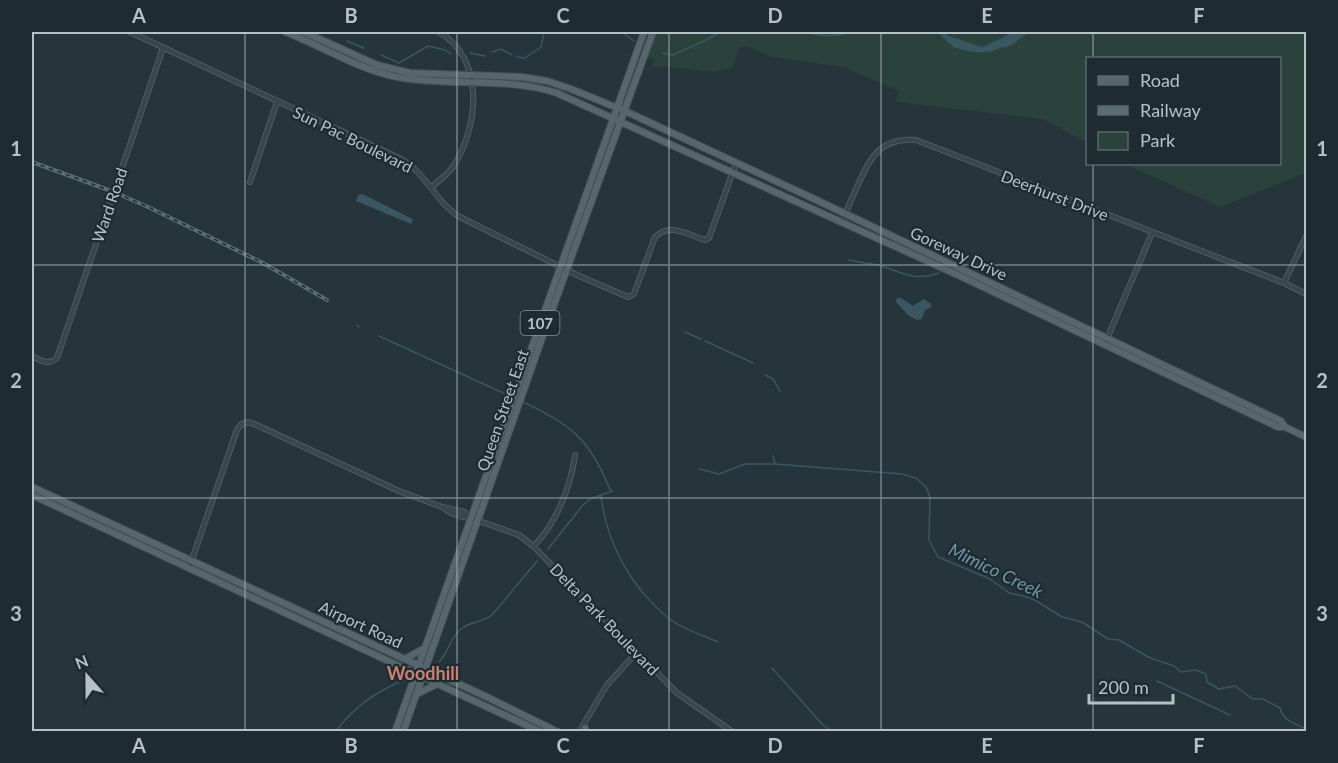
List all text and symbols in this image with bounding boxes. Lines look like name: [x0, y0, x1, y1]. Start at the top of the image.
text: A: [131, 3, 146, 27]
text: B: [344, 3, 358, 27]
text: C: [556, 3, 570, 27]
text: D: [767, 3, 783, 27]
text: E: [981, 3, 993, 27]
text: F: [1193, 3, 1205, 27]
legend: [1086, 57, 1281, 165]
text: Road: [1140, 69, 1180, 91]
text: Railway: [1140, 99, 1201, 121]
street label: Sun Pac Boulevard: [290, 102, 416, 176]
text: Park: [1140, 129, 1176, 151]
text: 1: [10, 136, 22, 160]
text: 1: [1316, 136, 1328, 160]
street label: Ward Road: [87, 165, 131, 245]
street label: Deerhurst Drive: [999, 166, 1111, 224]
street label: Goreway Drive: [907, 222, 1011, 284]
road number: 107: [520, 311, 560, 335]
street label: Queen Street East: [472, 346, 532, 473]
text: 2: [10, 368, 22, 392]
text: 2: [1316, 368, 1328, 392]
water label: Mimico Creek: [945, 538, 1047, 602]
street label: Delta Park Boulevard: [547, 559, 663, 679]
street label: Airport Road: [316, 596, 406, 652]
text: 3: [10, 601, 22, 625]
text: 3: [1316, 601, 1328, 625]
north arrow: [57, 646, 117, 706]
text: N: [72, 650, 91, 673]
district label: Woodhill: [387, 662, 459, 684]
scale bar: [1089, 667, 1173, 705]
text: 200 m: [1098, 676, 1149, 698]
text: A: [131, 733, 146, 757]
text: B: [344, 733, 358, 757]
text: C: [556, 733, 570, 757]
text: D: [767, 733, 783, 757]
text: E: [981, 733, 993, 757]
text: F: [1193, 733, 1205, 757]

